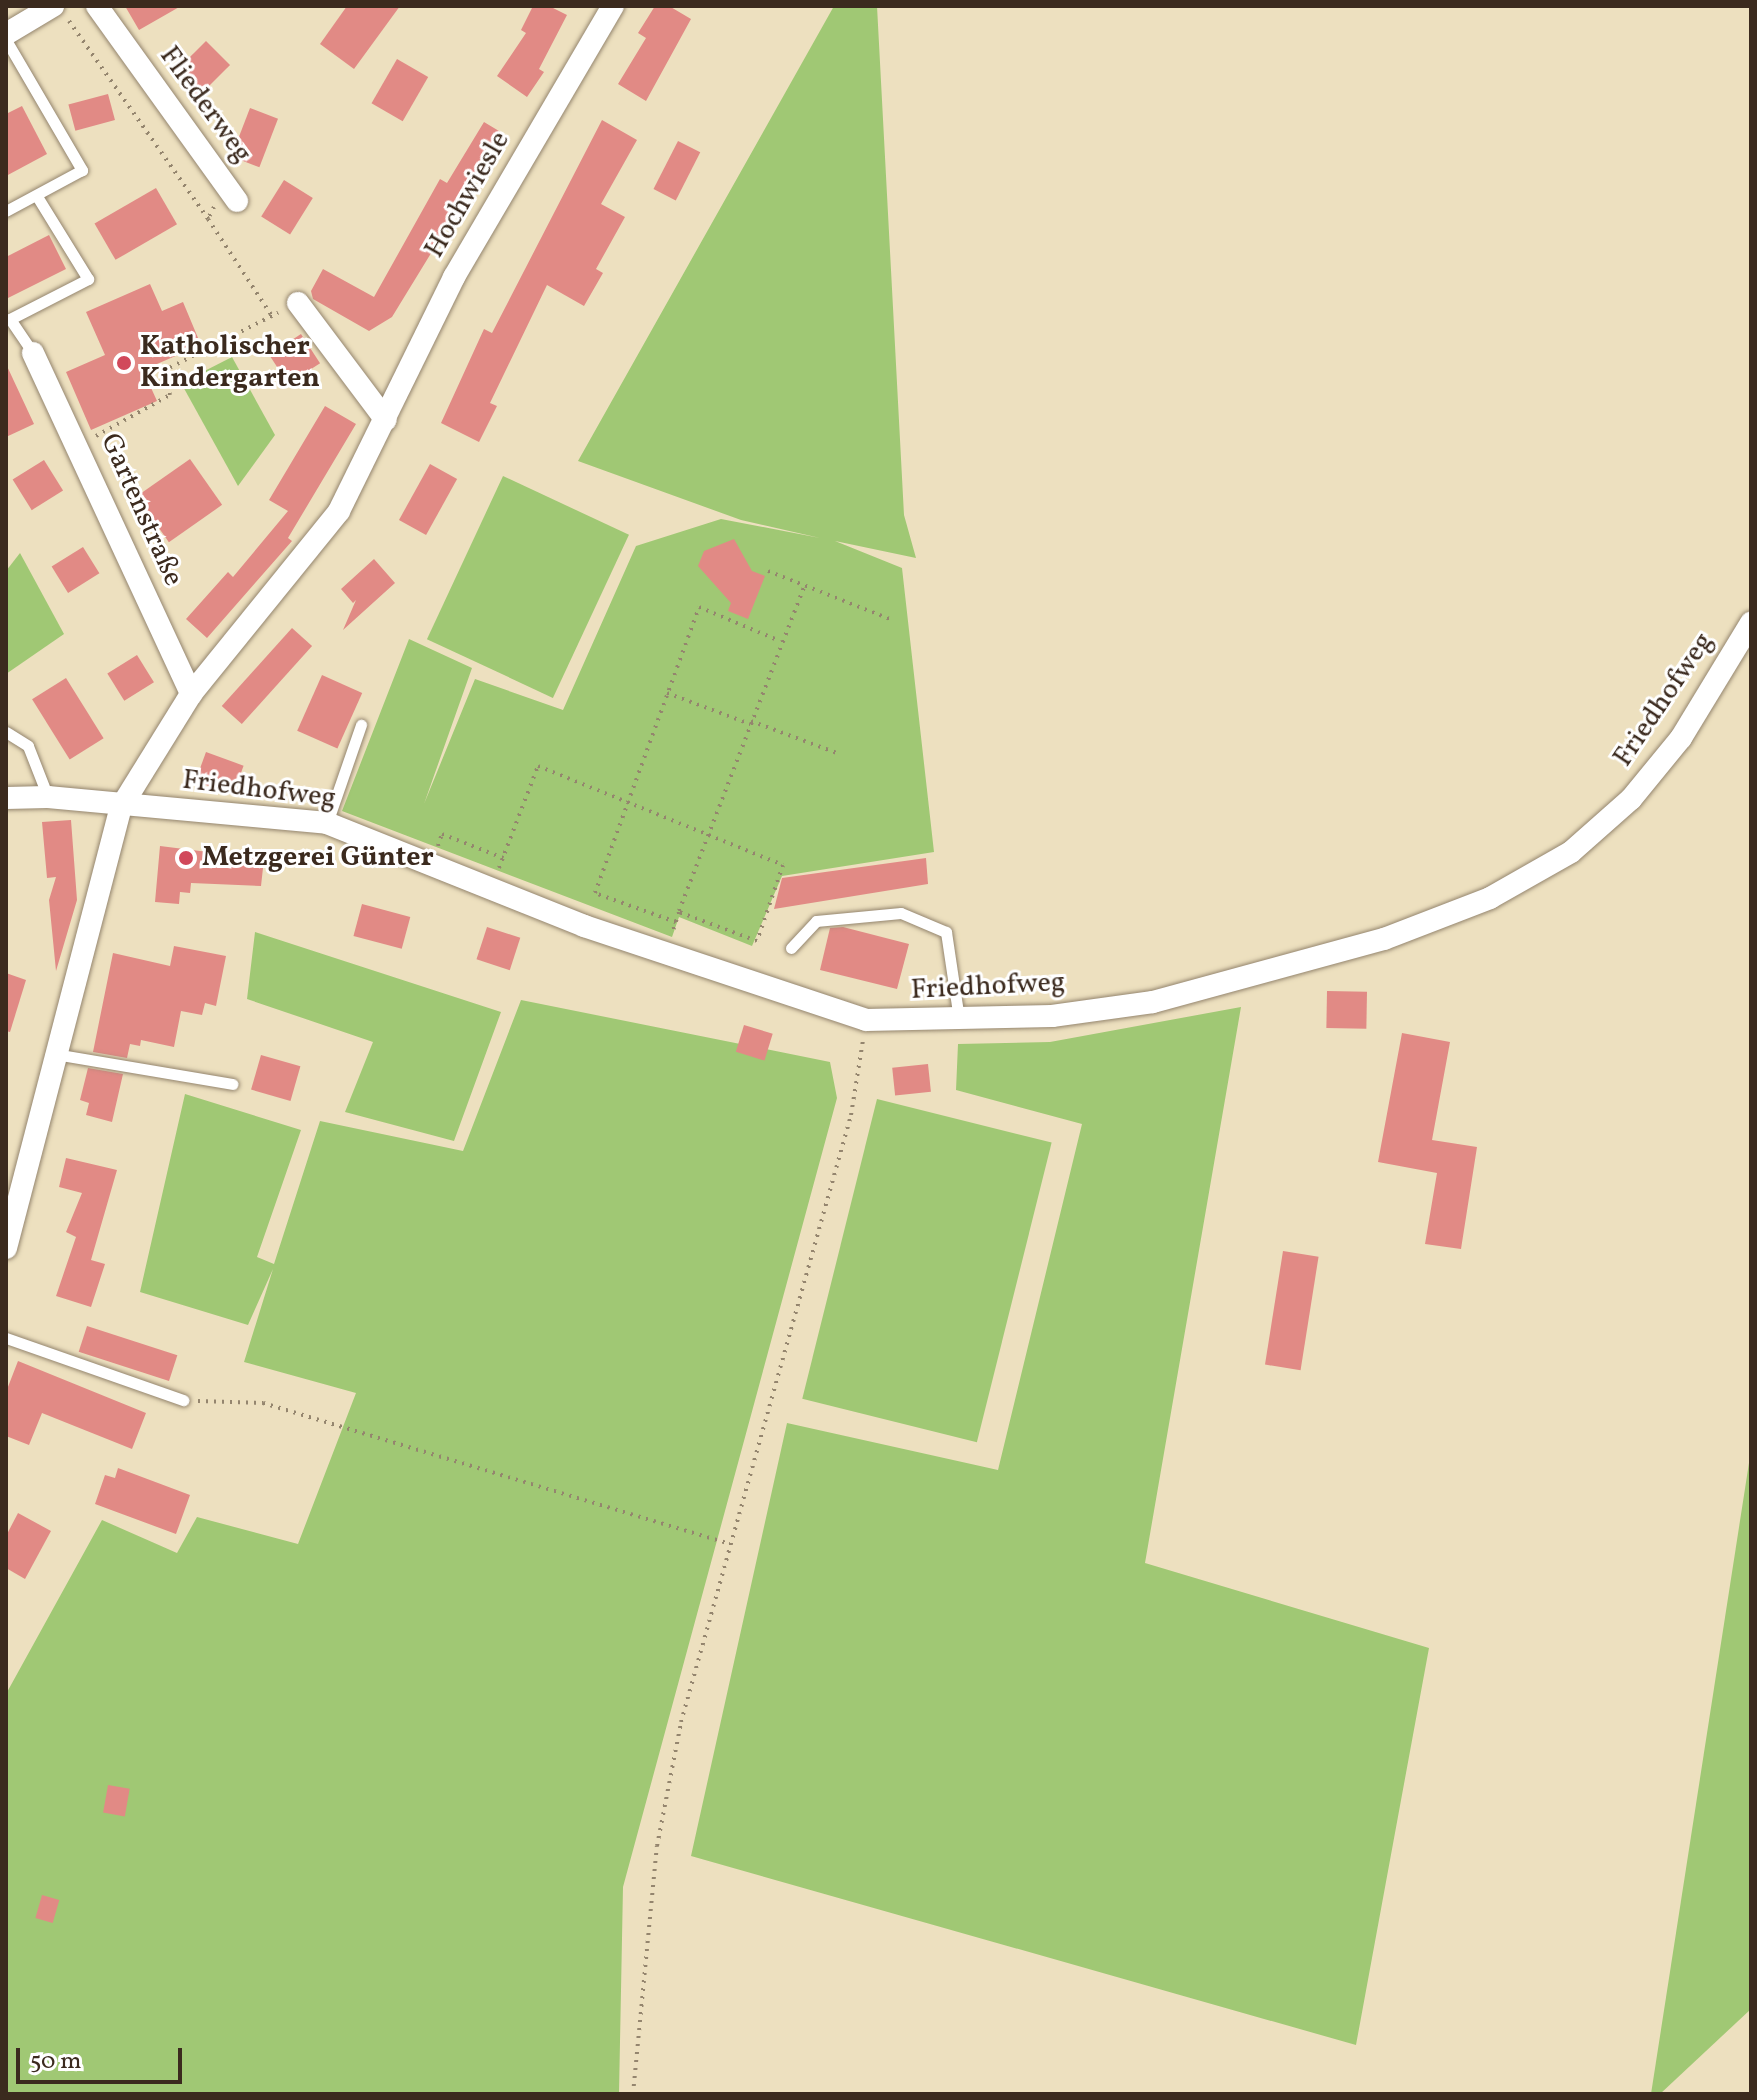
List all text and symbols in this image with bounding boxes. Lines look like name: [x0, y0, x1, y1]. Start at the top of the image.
street label: Fliederweg: [152, 40, 258, 170]
street label: Hochwiesle: [418, 126, 518, 264]
place label: Katholischer Kindergarten: [140, 330, 320, 396]
marker: Katholischer Kindergarten: [115, 354, 133, 372]
street label: Gartenstraße: [92, 429, 190, 591]
street label: Friedhofweg: [1607, 627, 1721, 773]
street label: Friedhofweg: [180, 764, 338, 816]
place label: Metzgerei Günter: [202, 841, 434, 875]
marker: Metzgerei Günter: [177, 849, 195, 867]
street label: Friedhofweg: [910, 966, 1066, 1008]
scale bar: [20, 2032, 186, 2082]
text: 50 m: [30, 2045, 82, 2079]

